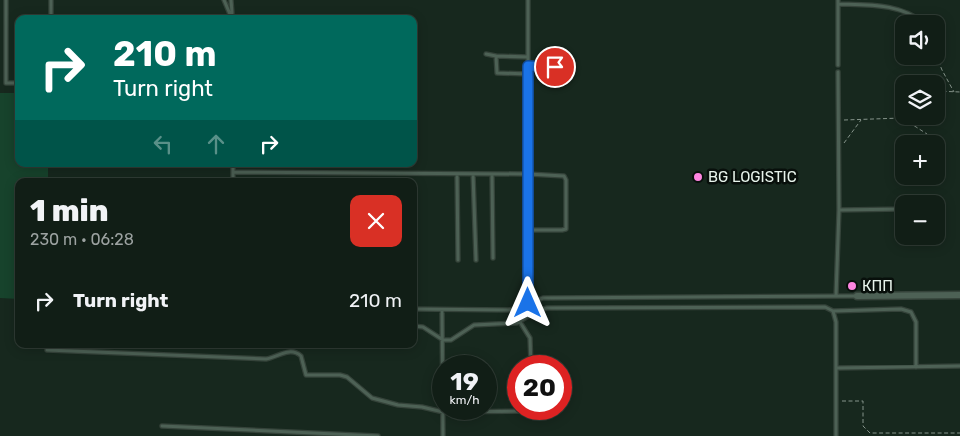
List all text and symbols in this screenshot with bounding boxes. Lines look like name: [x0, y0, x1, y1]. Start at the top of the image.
map controls: [895, 15, 945, 245]
button: sound: [895, 15, 945, 65]
text: 210 m: [113, 33, 216, 75]
icon: right: [30, 35, 95, 100]
pin: [534, 46, 576, 88]
icon: arrive: [541, 53, 569, 81]
text: Turn right: [113, 75, 213, 102]
button: layers: [895, 75, 945, 125]
icon: left: [149, 130, 177, 158]
icon: ahead: [202, 130, 230, 158]
icon: right: [255, 130, 283, 158]
button: +: [895, 135, 945, 185]
place label: BG LOGISTIC: [708, 168, 797, 186]
marker: BG LOGISTIC: [692, 171, 704, 183]
text: 1 min: [30, 193, 108, 229]
button: close: [350, 195, 402, 247]
button: −: [895, 195, 945, 245]
text: 230 m · 06:28: [30, 230, 134, 249]
position arrow: [501, 276, 553, 328]
place label: КПП: [862, 277, 893, 295]
marker: КПП: [846, 280, 858, 292]
icon: right: [30, 287, 58, 315]
text: Turn right: [73, 289, 168, 312]
text: 210 m: [349, 289, 402, 312]
speed limit sign: 20: [507, 355, 572, 420]
text: 19: [450, 367, 479, 396]
text: km/h: [450, 393, 479, 407]

